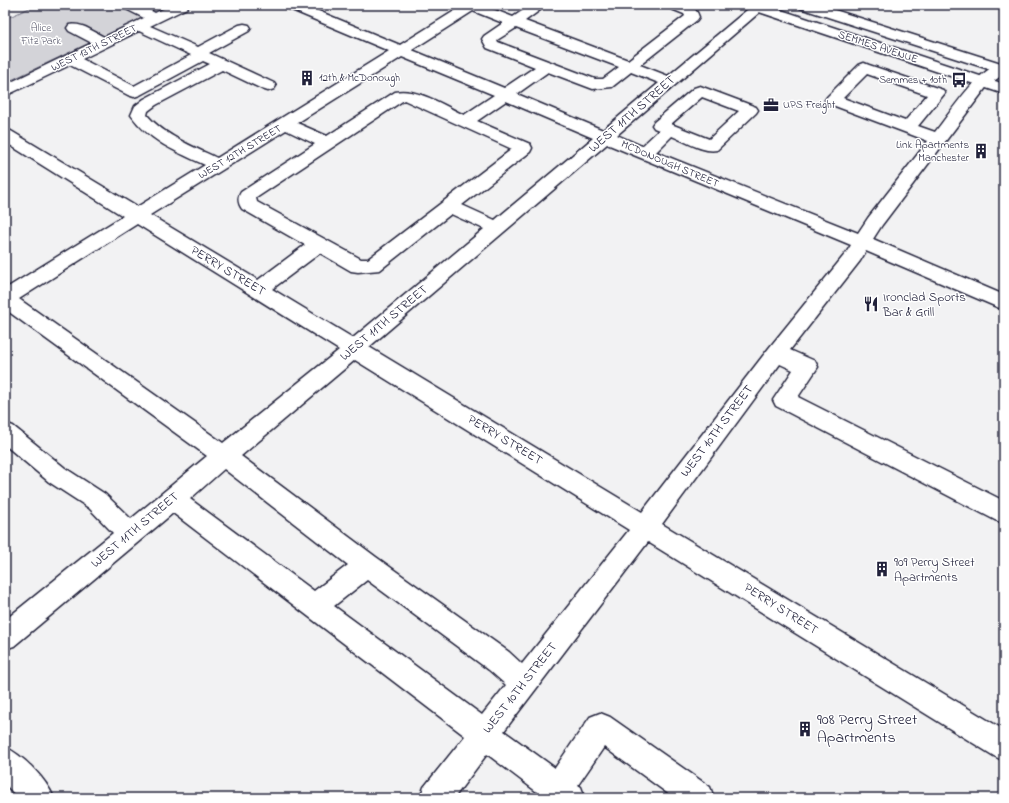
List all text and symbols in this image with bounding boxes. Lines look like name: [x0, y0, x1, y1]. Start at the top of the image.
park label: Alice Fitz Park: [20, 20, 61, 49]
street label: WEST 13TH STREET: [48, 20, 140, 76]
street label: SEMMES AVENUE: [836, 27, 920, 68]
building icon: 12th & McDonough: [298, 69, 316, 87]
place label: 12th & McDonough: [319, 70, 400, 87]
street label: WEST 11TH STREET: [584, 70, 680, 157]
bus stop icon: Semmes + 10th: [950, 71, 968, 89]
place label: Semmes + 10th: [879, 72, 947, 88]
office icon: UPS Freight: [762, 96, 780, 114]
place label: UPS Freight: [783, 97, 836, 114]
street label: WEST 12TH STREET: [195, 120, 285, 183]
street label: MCDONOUGH STREET: [619, 136, 722, 192]
place label: Link Apartments Manchester: [896, 137, 970, 166]
building icon: Link Apartments Manchester: [972, 142, 990, 160]
street label: PERRY STREET: [187, 241, 270, 301]
street label: WEST 11TH STREET: [336, 280, 433, 366]
place label: Ironclad Sports Bar & Grill: [882, 288, 966, 322]
restaurant icon: Ironclad Sports Bar & Grill: [862, 295, 880, 313]
street label: WEST 10TH STREET: [676, 380, 758, 481]
street label: PERRY STREET: [464, 410, 547, 470]
street label: WEST 11TH STREET: [87, 487, 184, 573]
place label: 909 Perry Street Apartments: [894, 553, 975, 587]
building icon: 909 Perry Street Apartments: [873, 560, 891, 578]
street label: PERRY STREET: [740, 579, 822, 640]
street label: WEST 10TH STREET: [478, 638, 562, 738]
place label: 908 Perry Street Apartments: [817, 708, 918, 750]
building icon: 908 Perry Street Apartments: [796, 720, 814, 738]

